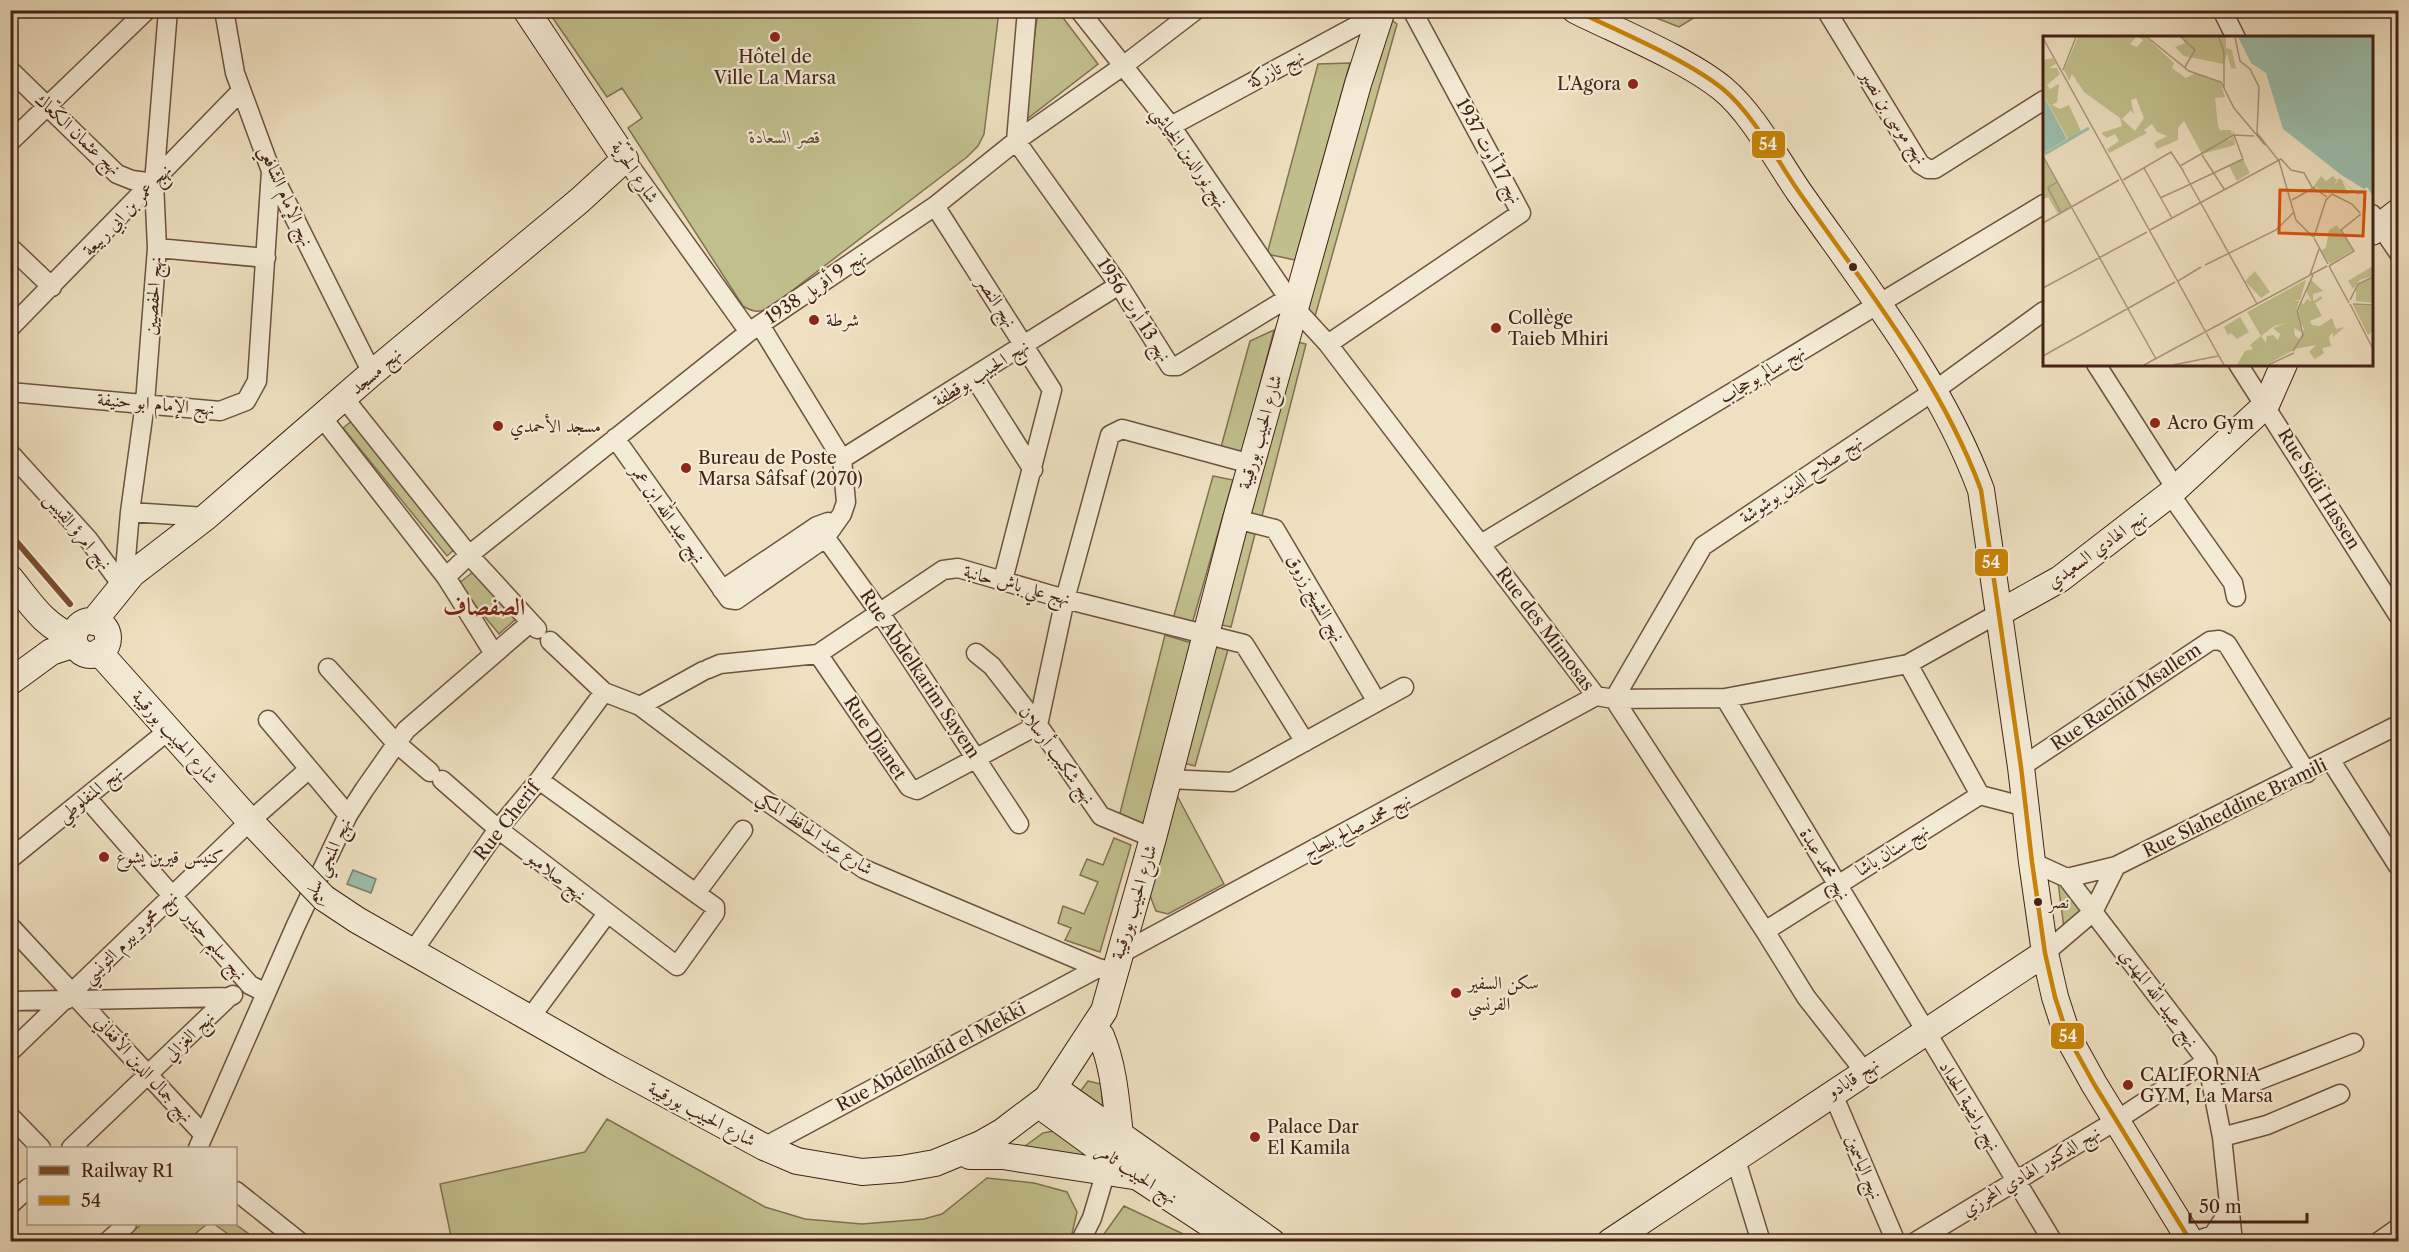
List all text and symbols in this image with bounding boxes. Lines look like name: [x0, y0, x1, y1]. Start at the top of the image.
marker: Hôtel de Ville La Marsa: [768, 30, 782, 44]
inset map: [2043, 36, 2373, 366]
street label: نهج تازركة: [1243, 45, 1310, 98]
place label: Hôtel de Ville La Marsa: [713, 46, 837, 89]
street label: نهج موسى بن نصير: [1850, 64, 1933, 171]
place label: L'Agora: [1557, 73, 1621, 95]
marker: L'Agora: [1626, 77, 1640, 91]
street label: نهج عثمان الكعّاك: [27, 88, 126, 183]
street label: نهج 17 أوت 1937: [1447, 94, 1529, 210]
street label: نهج نورالدين الخياشي: [1142, 102, 1233, 215]
park label: قصر السعادة: [748, 126, 821, 149]
line badge: 54: [1751, 130, 1786, 159]
text: 54: [1759, 134, 1777, 154]
street label: شارع الحرّيّة: [603, 136, 664, 209]
street label: نهج الإمام الشافعي: [249, 142, 318, 252]
street label: نهج عمر بن ابي ربيعة: [78, 159, 180, 264]
street label: نهج 9 أفريل 1938: [760, 243, 874, 333]
street label: نهج 13 أوت 1956: [1088, 253, 1177, 369]
street label: نهج الحفصيين: [139, 256, 172, 337]
unlabelled marker: [1847, 261, 1859, 273]
street label: نهج النصر: [967, 271, 1022, 334]
place label: Collège Taieb Mhiri: [1508, 307, 1609, 350]
place label: شرطة: [826, 309, 859, 332]
marker: شرطة: [807, 313, 821, 327]
marker: Collège Taieb Mhiri: [1489, 321, 1503, 335]
street label: نهج الحبيب بوقطفة: [929, 335, 1036, 415]
street label: نهج سالم بوحجاب: [1715, 340, 1811, 412]
street label: نهج مسجد: [346, 343, 410, 403]
street label: شارع الحبيب بورقيبة: [1233, 372, 1291, 493]
street label: نهج الإمام ابو حنيفة: [96, 388, 216, 425]
place label: Acro Gym: [2166, 412, 2254, 434]
place label: مسجد الأحمدي: [510, 413, 601, 441]
marker: Acro Gym: [2148, 416, 2162, 430]
marker: مسجد الأحمدي: [491, 419, 505, 433]
street label: Rue Sidi Hassen: [2273, 424, 2365, 554]
street label: نهج صلاح الدين بوشوشة: [1735, 430, 1869, 532]
place label: Bureau de Poste Marsa Sâfsaf (2070): [698, 447, 863, 490]
street label: نهج عبد الله ابن عمر: [621, 457, 712, 570]
marker: Bureau de Poste Marsa Sâfsaf (2070): [679, 461, 693, 475]
street label: نهج امرؤ القيس: [35, 488, 117, 577]
street label: نهج الهادي السعيدي: [2042, 505, 2155, 597]
line badge: 54: [1974, 548, 2009, 577]
street label: نهج الشيخ زروق: [1278, 550, 1350, 648]
text: 54: [1982, 552, 2000, 572]
street label: نهج علي باش حانبة: [960, 560, 1073, 616]
street label: Rue des Mimosas: [1491, 563, 1599, 695]
street label: Rue Abdelkarim Sayem: [855, 585, 985, 763]
district label: الصفصاف: [443, 592, 525, 621]
street label: Rue Rachid Msallem: [2047, 638, 2206, 756]
street label: شارع الحبيب بورقيبة: [124, 686, 223, 791]
street label: Rue Djanet: [839, 692, 911, 784]
street label: نهج شكيب أرسلان: [1010, 700, 1102, 811]
street label: Rue Slaheddine Bramili: [2139, 754, 2331, 862]
street label: نهج المنفلوطي: [53, 761, 131, 832]
street label: Rue Cherif: [469, 775, 546, 865]
street label: شارع عبد الحافظ المكي: [749, 786, 877, 885]
street label: نهج محمد صالح بلحاج: [1299, 788, 1417, 868]
street label: نهج المنجي سليم: [298, 814, 362, 909]
street label: نهج سنان باشا: [1852, 819, 1935, 885]
street label: نهج محمد عبدة: [1791, 824, 1855, 907]
street label: شارع الحبيب بورقيبة: [1106, 842, 1166, 963]
street label: نهج صلامبو: [519, 845, 591, 910]
place label: كنيس قيرين يشوع: [116, 846, 224, 872]
marker: كنيس قيرين يشوع: [97, 850, 111, 864]
street label: نهج محمود بيرم التونسي: [78, 886, 187, 992]
place label: نصر: [2047, 892, 2069, 913]
marker: نصر: [2032, 896, 2044, 908]
street label: نهج سليم حيدر: [172, 904, 252, 989]
street label: نهج عبيد الله المهدي: [2111, 942, 2206, 1055]
place label: سكن السفير الفرنسي: [1466, 972, 1539, 1021]
marker: سكن السفير الفرنسي: [1449, 986, 1463, 1000]
street label: Rue Abdelhafid el Mekki: [833, 997, 1030, 1116]
street label: نهج الغزالي: [159, 1006, 223, 1069]
street label: نهج جمال الدين الأفغاني: [87, 1010, 199, 1130]
line badge: 54: [2050, 1022, 2085, 1050]
text: 54: [2059, 1026, 2077, 1046]
street label: نهج قابادو: [1821, 1053, 1886, 1108]
street label: نهج راضية الحداد: [1930, 1057, 2006, 1158]
place label: CALIFORNIA GYM, La Marsa: [2140, 1064, 2274, 1107]
street label: شارع الحبيب بورقيبة: [643, 1076, 759, 1155]
marker: CALIFORNIA GYM, La Marsa: [2121, 1078, 2135, 1092]
place label: Palace Dar El Kamila: [1267, 1116, 1359, 1159]
street label: نهج الدكتور الهادي المحرزي: [1958, 1121, 2107, 1225]
marker: Palace Dar El Kamila: [1248, 1130, 1262, 1144]
street label: نهج الياسمين: [1836, 1132, 1887, 1204]
street label: نهج الحبيب ثامر: [1090, 1139, 1182, 1213]
legend: [27, 1147, 237, 1225]
text: Railway R1: [81, 1160, 174, 1182]
scale bar: [2190, 1186, 2307, 1224]
text: 54: [81, 1190, 101, 1212]
text: 50 m: [2199, 1196, 2242, 1218]

